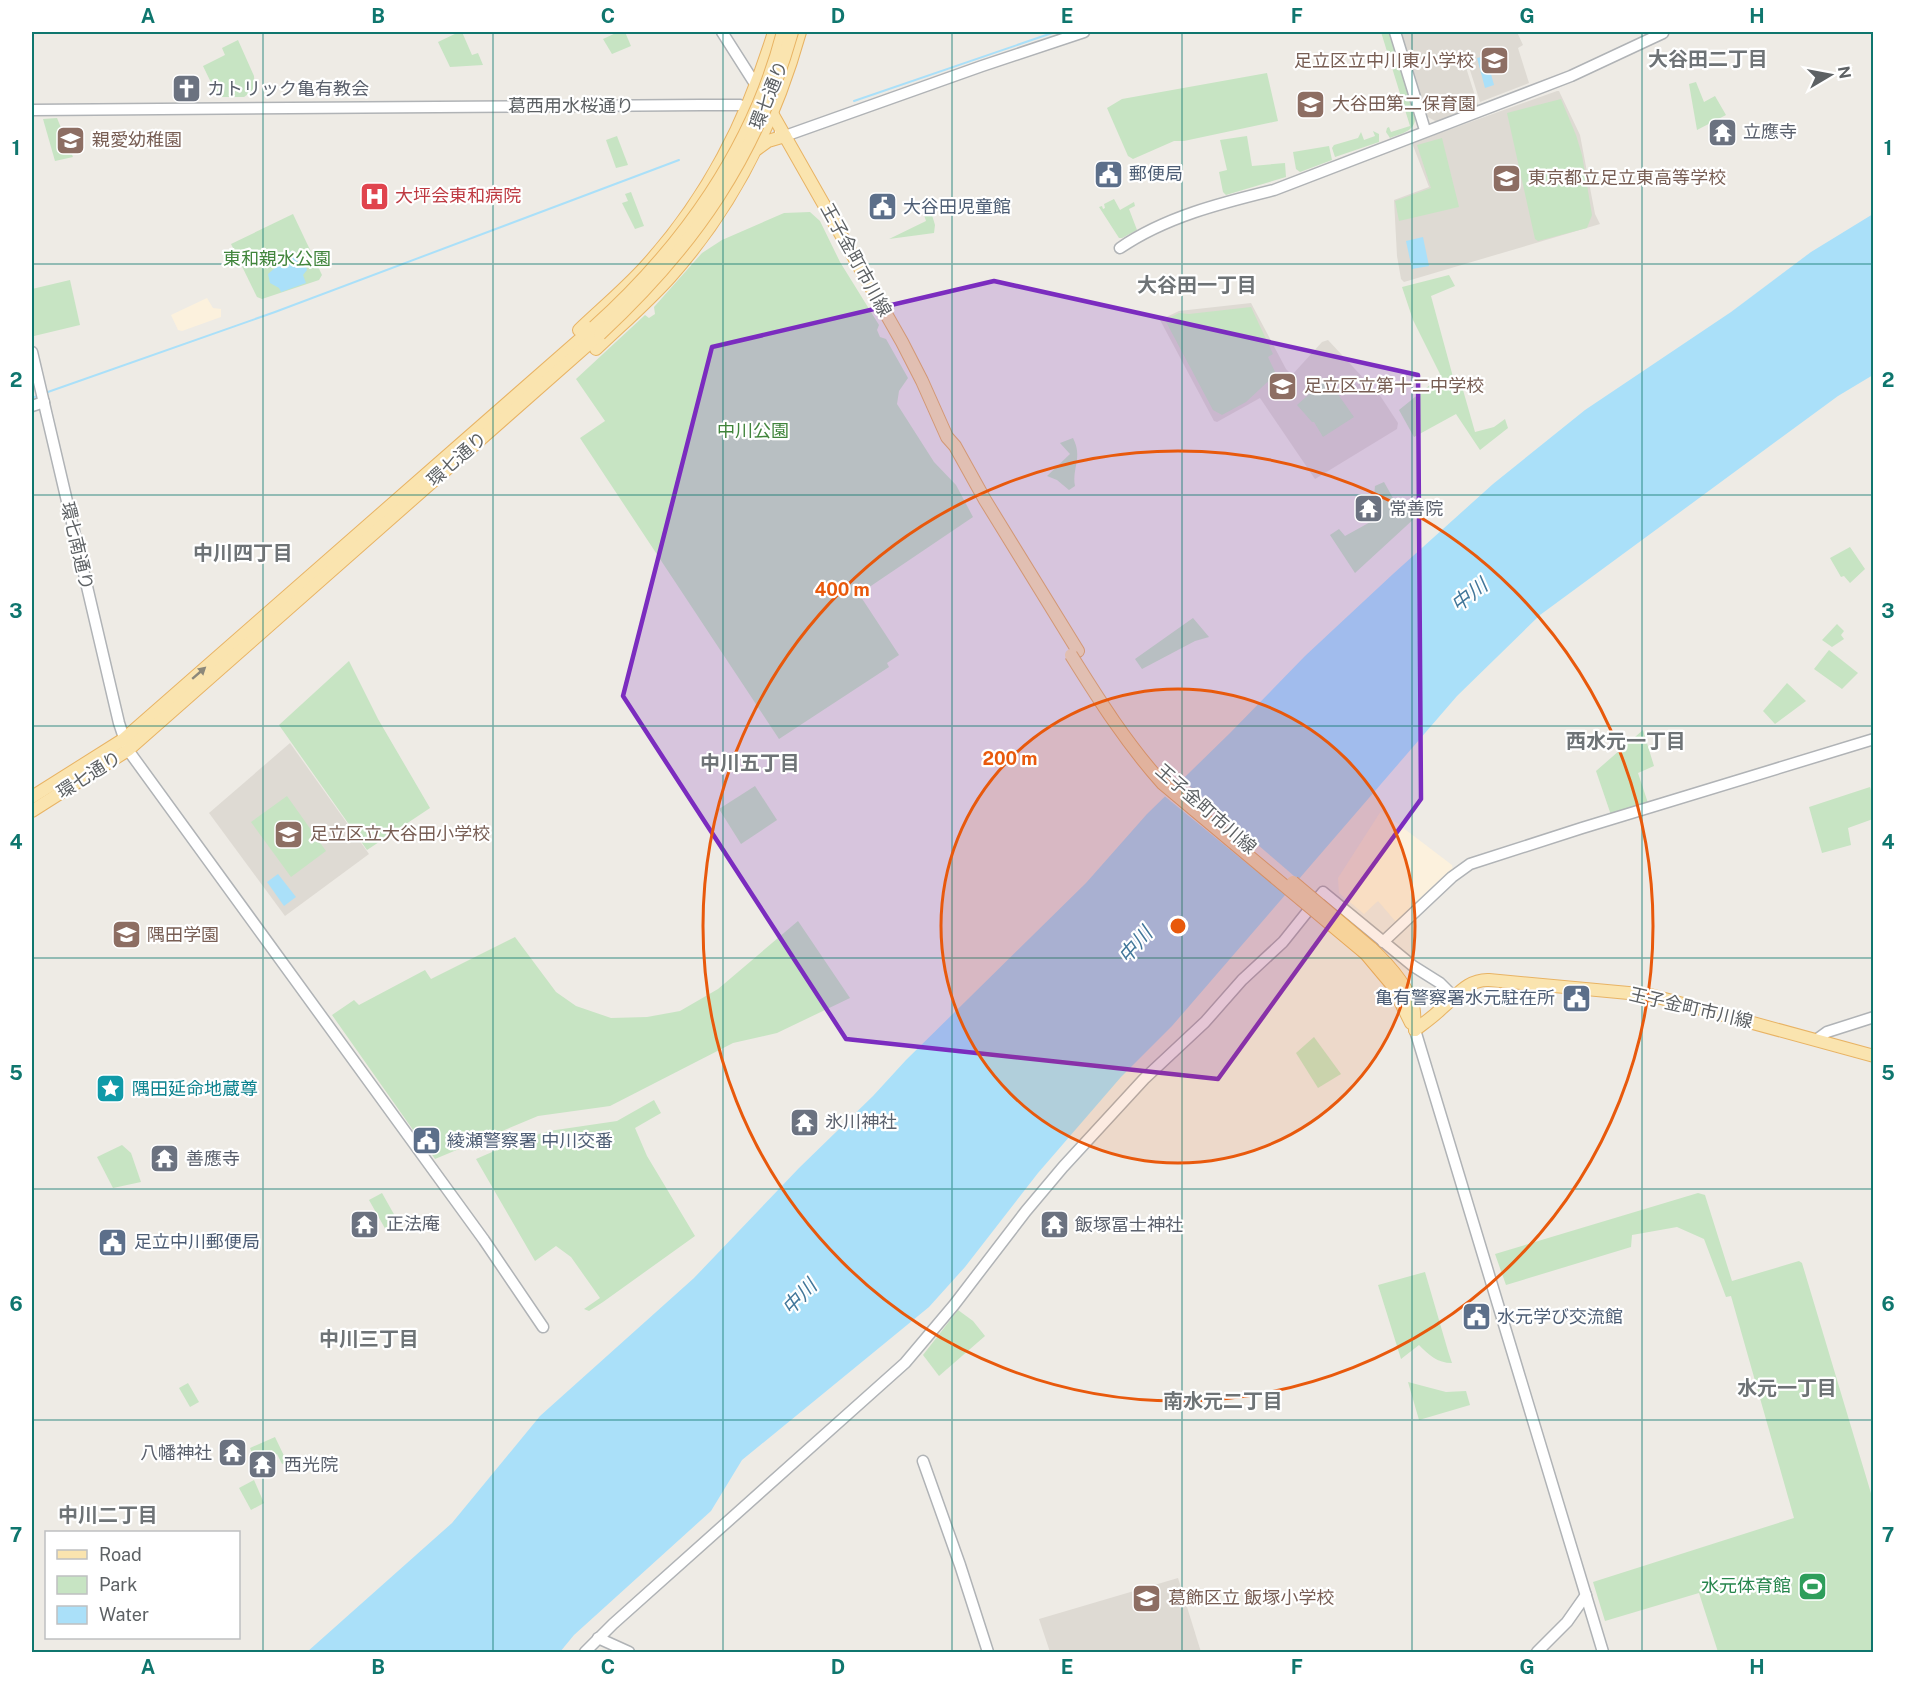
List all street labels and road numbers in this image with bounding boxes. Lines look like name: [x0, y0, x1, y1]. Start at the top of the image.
street label: 環七通り: [745, 58, 792, 132]
street label: 葛西用水桜通り: [508, 95, 634, 116]
street label: 王子金町市川線: [817, 200, 896, 320]
street label: 環七通り: [423, 427, 491, 490]
street label: 環七南通り: [57, 500, 98, 592]
street label: 環七通り: [53, 747, 125, 803]
street label: 王子金町市川線: [1152, 759, 1261, 858]
street label: 王子金町市川線: [1627, 983, 1755, 1032]

